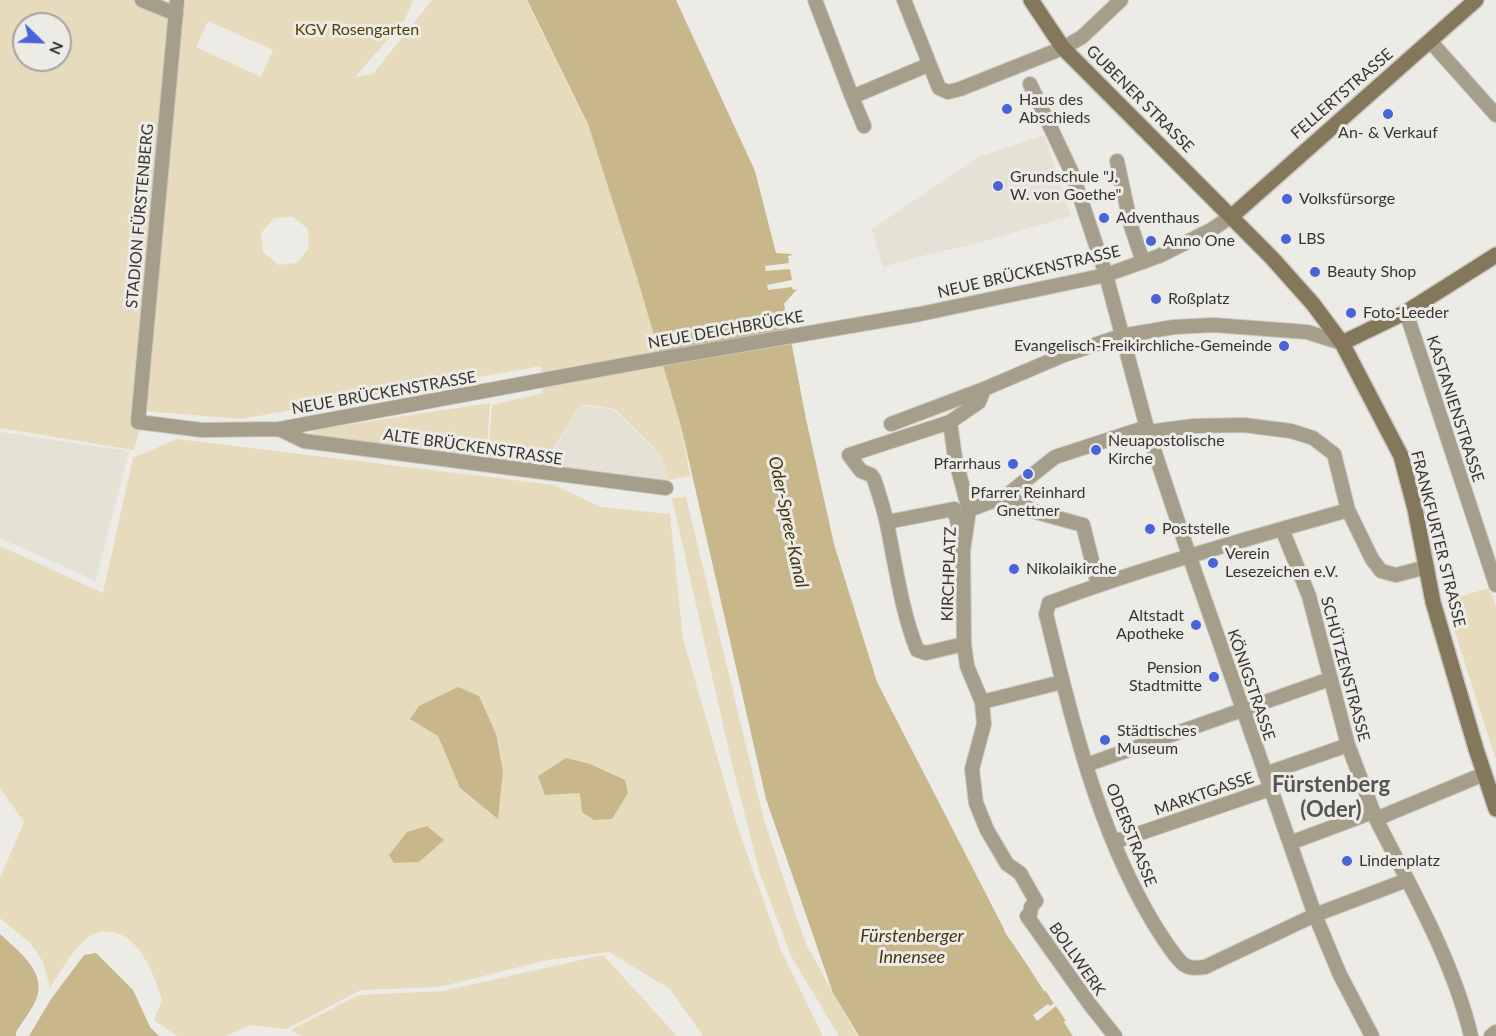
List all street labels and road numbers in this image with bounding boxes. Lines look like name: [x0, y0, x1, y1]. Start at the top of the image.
street label: GUBENER STRASSE: [1082, 41, 1198, 157]
street label: FELLERTSTRASSE: [1287, 45, 1397, 143]
street label: STADION FÜRSTENBERG: [122, 123, 158, 309]
street label: NEUE BRÜCKENSTRASSE: [936, 242, 1122, 302]
street label: NEUE DEICHBRÜCKE: [647, 307, 805, 353]
street label: KASTANIENSTRASSE: [1422, 333, 1488, 485]
street label: NEUE BRÜCKENSTRASSE: [290, 367, 478, 419]
street label: ALTE BRÜCKENSTRASSE: [382, 425, 564, 469]
street label: FRANKFURTER STRASSE: [1407, 449, 1469, 629]
street label: KIRCHPLATZ: [938, 526, 960, 622]
street label: SCHÜTZENSTRASSE: [1316, 594, 1374, 744]
street label: KÖNIGSTRASSE: [1223, 627, 1279, 743]
street label: MARKTGASSE: [1152, 768, 1256, 820]
street label: ODERSTRASSE: [1102, 780, 1160, 890]
street label: BOLLWERK: [1045, 919, 1109, 999]

